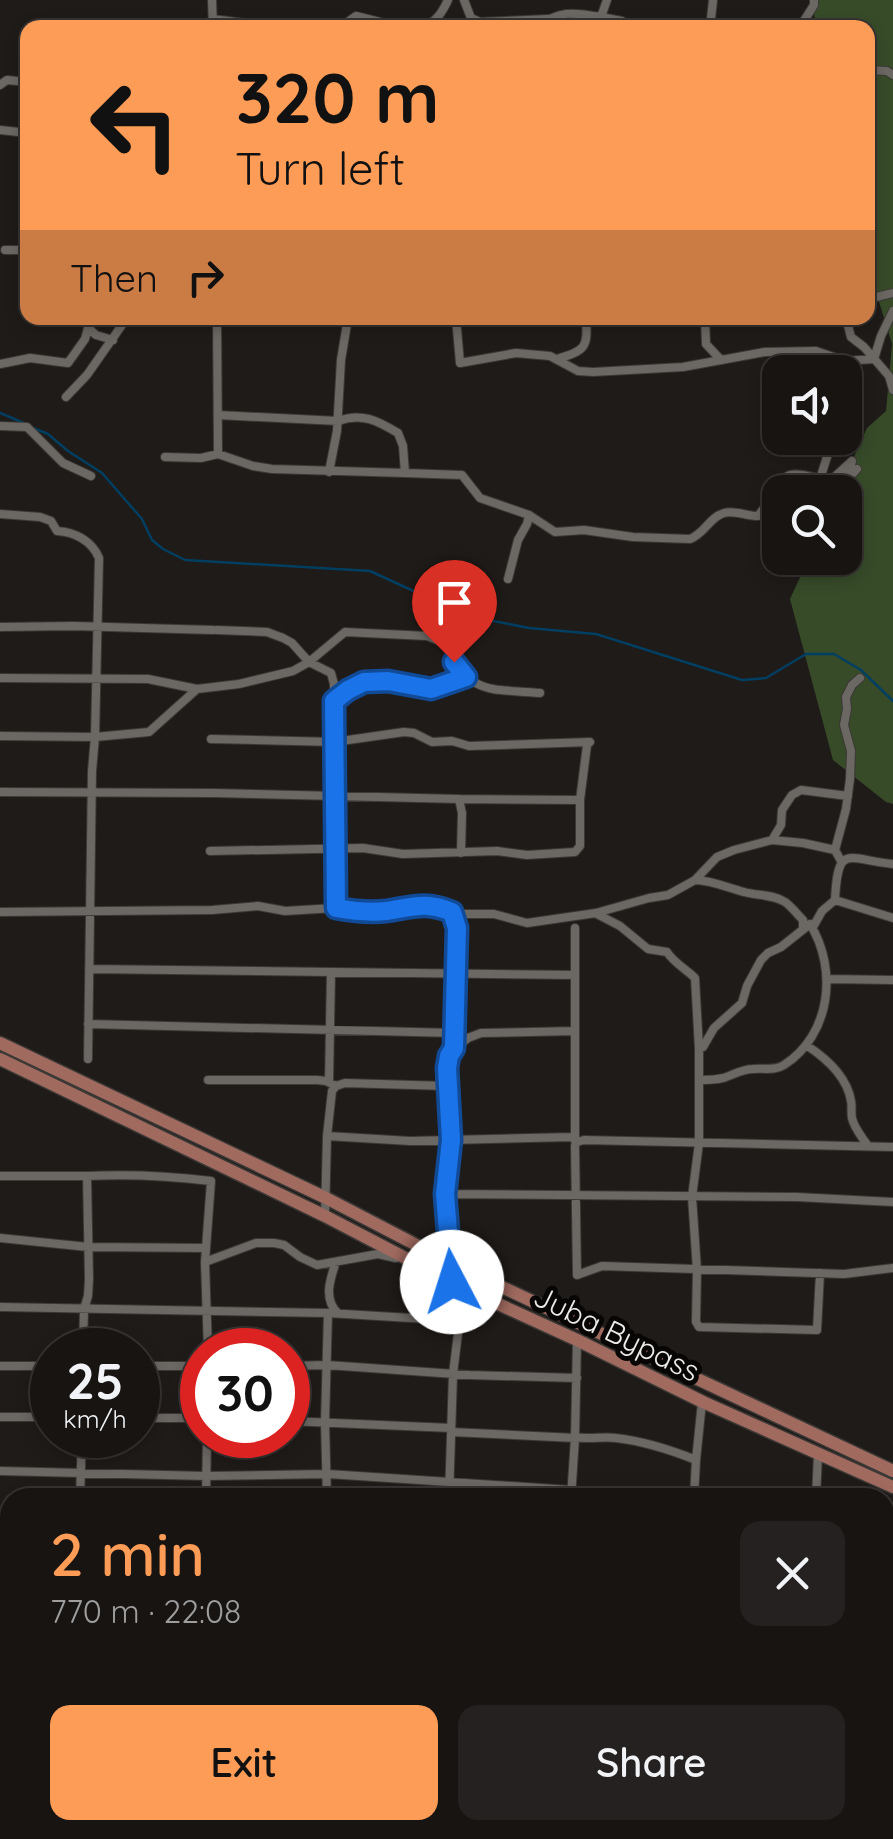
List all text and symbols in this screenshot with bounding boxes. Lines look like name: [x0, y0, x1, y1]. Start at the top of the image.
text: 320 m: [235, 53, 440, 141]
icon: left: [70, 60, 200, 190]
text: Turn left: [235, 140, 405, 196]
icon: right: [178, 250, 233, 305]
text: Then: [70, 254, 158, 302]
map controls: [762, 355, 862, 575]
button: sound: [762, 355, 862, 455]
button: search: [762, 475, 862, 575]
pin: [412, 560, 497, 663]
icon: arrive: [427, 575, 482, 630]
position arrow: [400, 1230, 504, 1334]
street label: Juba Bypass: [528, 1277, 706, 1389]
speed limit sign: 30: [180, 1328, 310, 1458]
text: 25: [66, 1349, 124, 1412]
text: km/h: [63, 1403, 127, 1434]
text: 2 min: [50, 1516, 205, 1591]
button: close: [740, 1521, 845, 1626]
text: 770 m · 22:08: [50, 1591, 241, 1631]
button: Exit: [50, 1705, 438, 1820]
button: Share: [458, 1705, 845, 1820]

